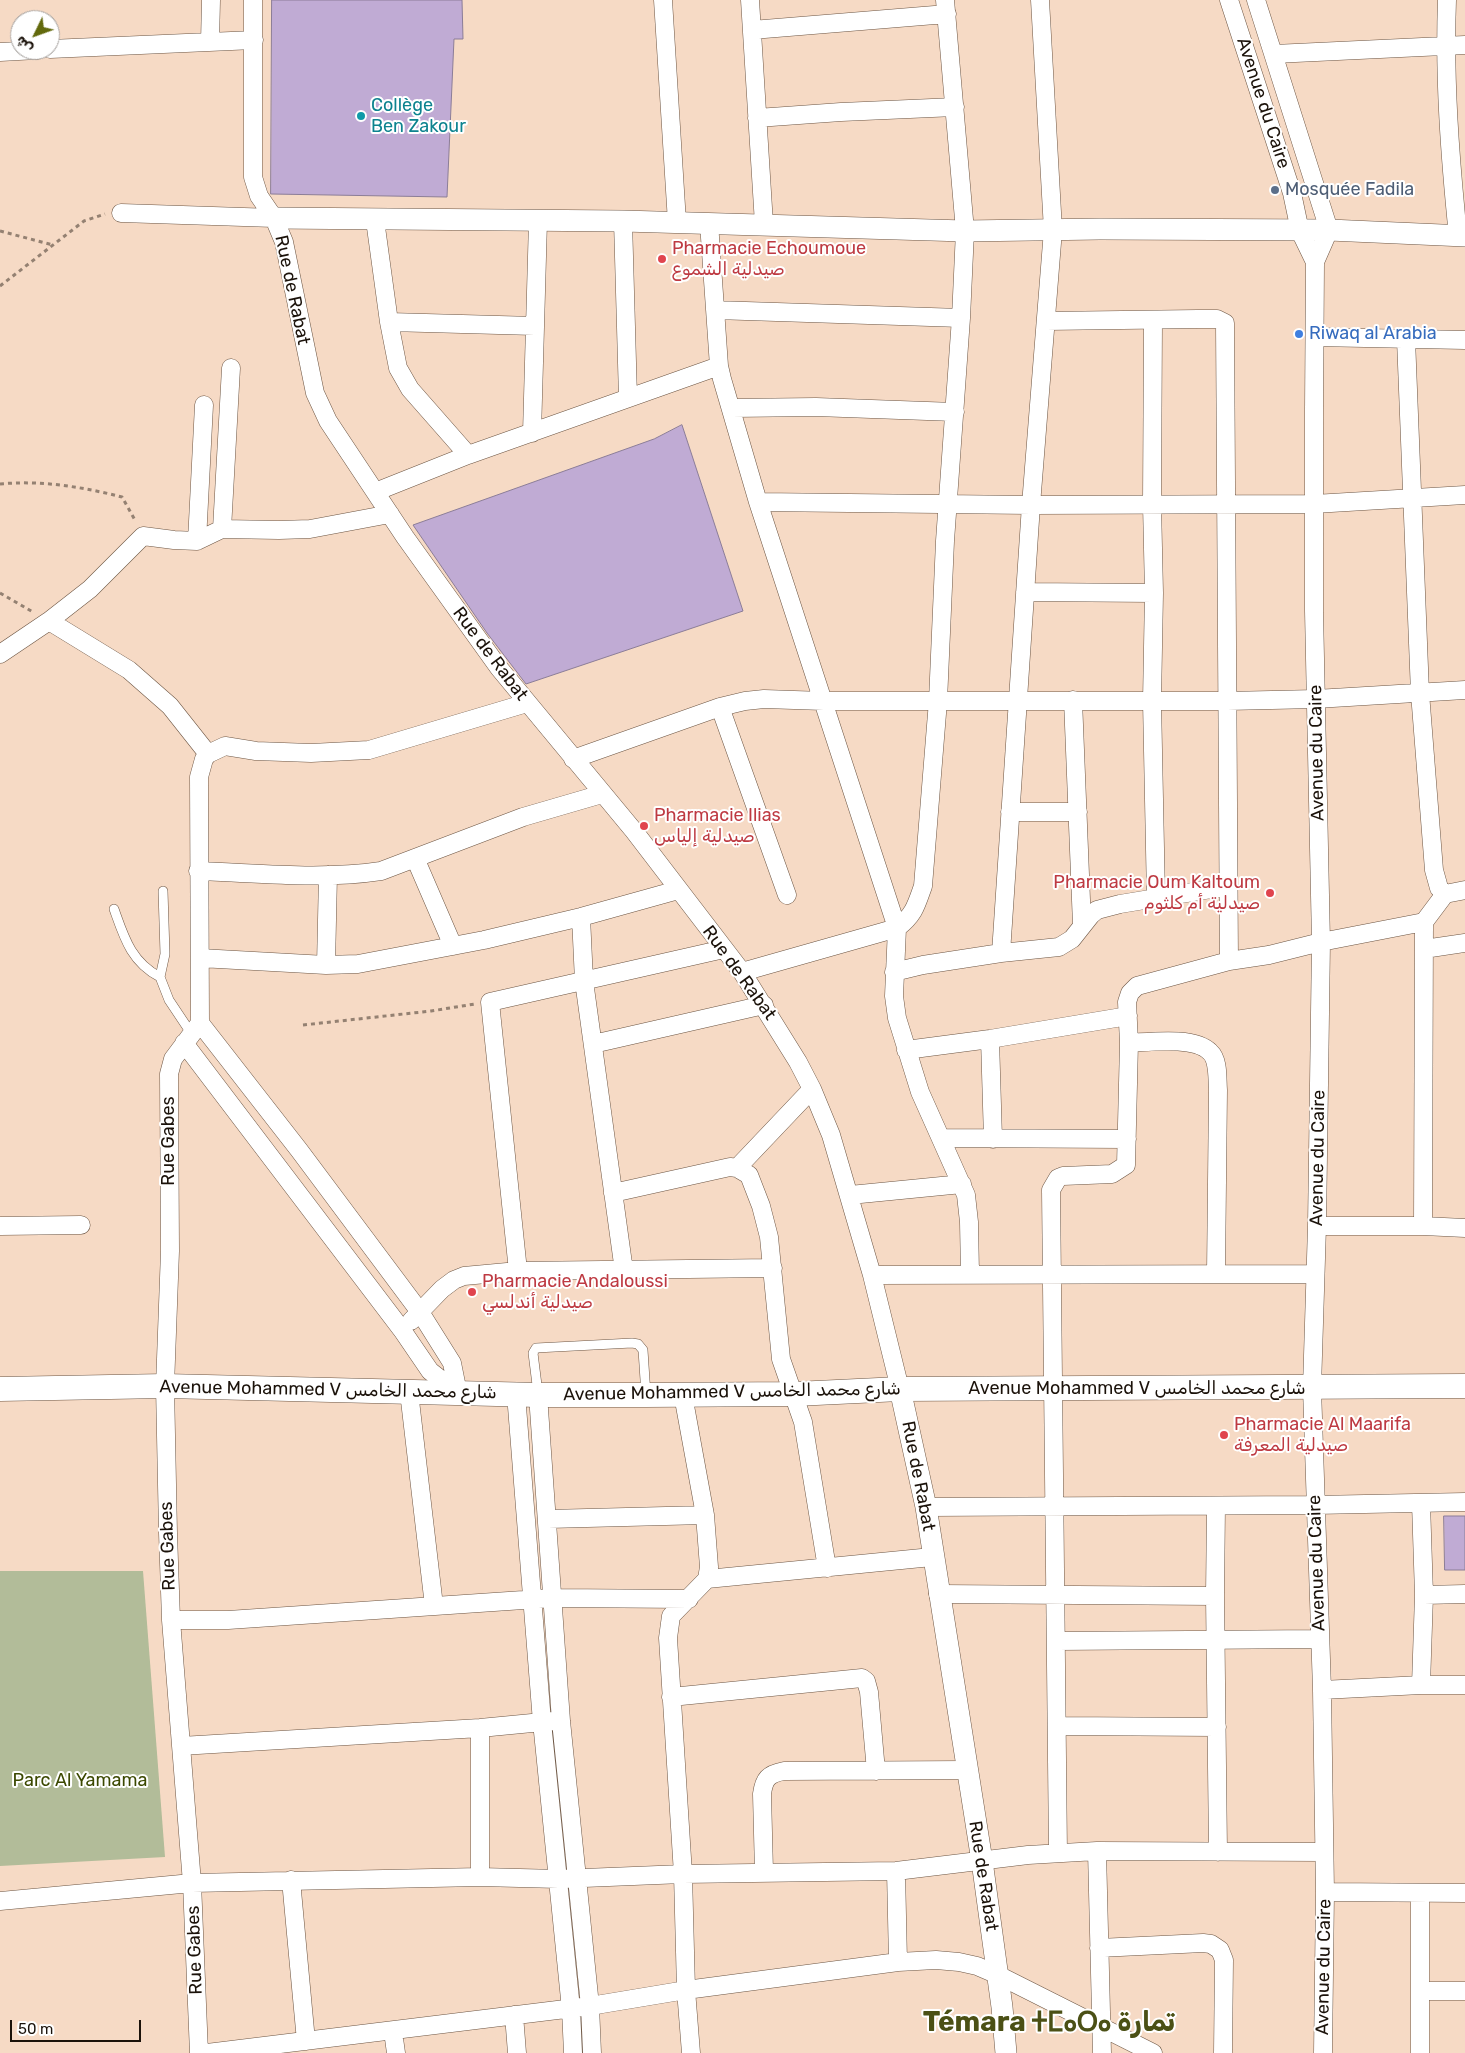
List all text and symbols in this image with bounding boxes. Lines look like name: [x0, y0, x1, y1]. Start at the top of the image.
north arrow: [10, 10, 60, 60]
text: ش: [12, 32, 36, 57]
street label: Avenue du Caire: [1232, 35, 1294, 171]
place label: Collège Ben Zakour: [371, 95, 466, 138]
marker: Collège Ben Zakour: [355, 110, 367, 122]
place label: Mosquée Fadila: [1285, 179, 1414, 201]
marker: Mosquée Fadila: [1269, 184, 1281, 196]
street label: Rue de Rabat: [270, 233, 314, 347]
place label: Pharmacie Echoumoue صيدلية الشموع: [672, 238, 866, 280]
marker: Pharmacie Echoumoue صيدلية الشموع: [656, 253, 668, 265]
place label: Riwaq al Arabia: [1309, 323, 1437, 345]
marker: Riwaq al Arabia: [1293, 328, 1305, 340]
street label: Rue de Rabat: [448, 603, 532, 705]
street label: Avenue du Caire: [1305, 685, 1329, 821]
place label: Pharmacie Ilias صيدلية إلياس: [654, 805, 781, 848]
marker: Pharmacie Ilias صيدلية إلياس: [638, 820, 650, 832]
place label: Pharmacie Oum Kaltoum صيدلية أم كلثوم: [1053, 872, 1260, 914]
marker: Pharmacie Oum Kaltoum صيدلية أم كلثوم: [1264, 887, 1276, 899]
street label: Rue de Rabat: [697, 921, 781, 1025]
street label: Avenue du Caire: [1306, 1090, 1330, 1226]
street label: Rue Gabes: [158, 1096, 180, 1186]
place label: Pharmacie Andaloussi صيدلية أندلسي: [482, 1271, 668, 1314]
marker: Pharmacie Andaloussi صيدلية أندلسي: [466, 1286, 478, 1298]
street label: Avenue Mohammed V شارع محمد الخامس: [159, 1376, 497, 1404]
street label: Avenue Mohammed V شارع محمد الخامس: [563, 1378, 901, 1406]
street label: Avenue Mohammed V شارع محمد الخامس: [968, 1378, 1306, 1400]
place label: Pharmacie Al Maarifa صيدلية المعرفة: [1234, 1414, 1411, 1456]
street label: Rue de Rabat: [897, 1419, 939, 1533]
marker: Pharmacie Al Maarifa صيدلية المعرفة: [1218, 1429, 1230, 1441]
street label: Avenue du Caire: [1304, 1494, 1330, 1632]
street label: Rue Gabes: [156, 1501, 180, 1591]
park label: Parc Al Yamama: [13, 1770, 147, 1792]
street label: Rue de Rabat: [964, 1819, 1002, 1933]
street label: Avenue du Caire: [1312, 1899, 1336, 2035]
street label: Rue Gabes: [183, 1905, 207, 1995]
district label: Témara ⵜⵎⴰⵔⴰ تمارة: [923, 2006, 1175, 2040]
scale bar: [12, 2010, 144, 2042]
text: 50 m: [18, 2020, 53, 2038]

